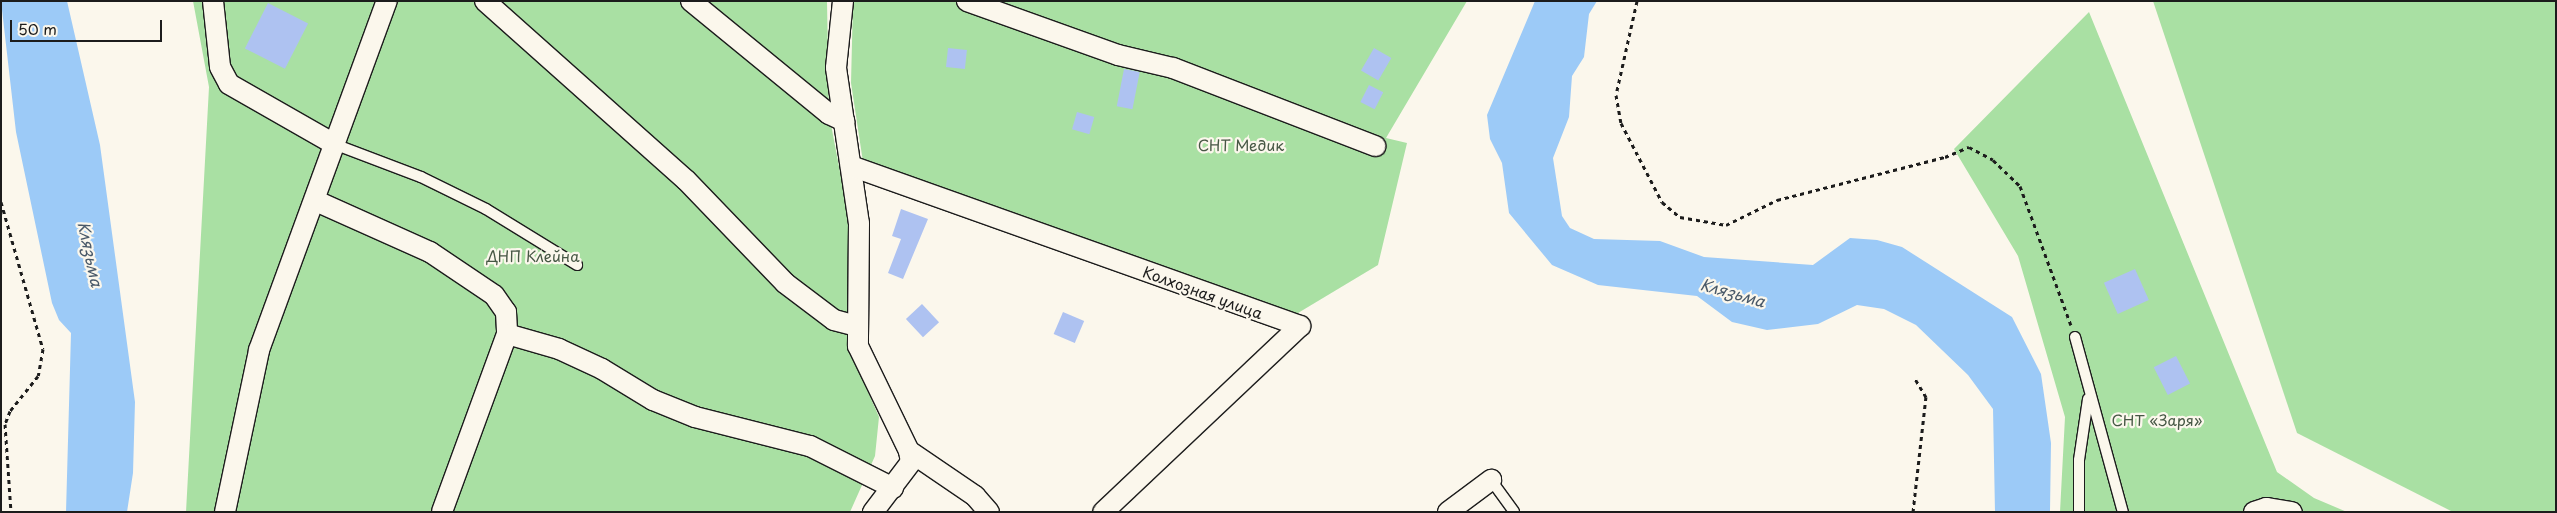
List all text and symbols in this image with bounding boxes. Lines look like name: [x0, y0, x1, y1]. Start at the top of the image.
scale bar: [12, 10, 165, 42]
text: 50 m: [18, 17, 57, 40]
park label: СНТ Медик: [1198, 136, 1284, 154]
water label: Клязьма: [75, 220, 107, 288]
park label: ДНП Клейна: [487, 247, 579, 265]
street label: Колхозная улица: [1140, 262, 1266, 322]
water label: Клязьма: [1699, 274, 1767, 310]
park label: СНТ «Заря»: [2112, 411, 2202, 429]

